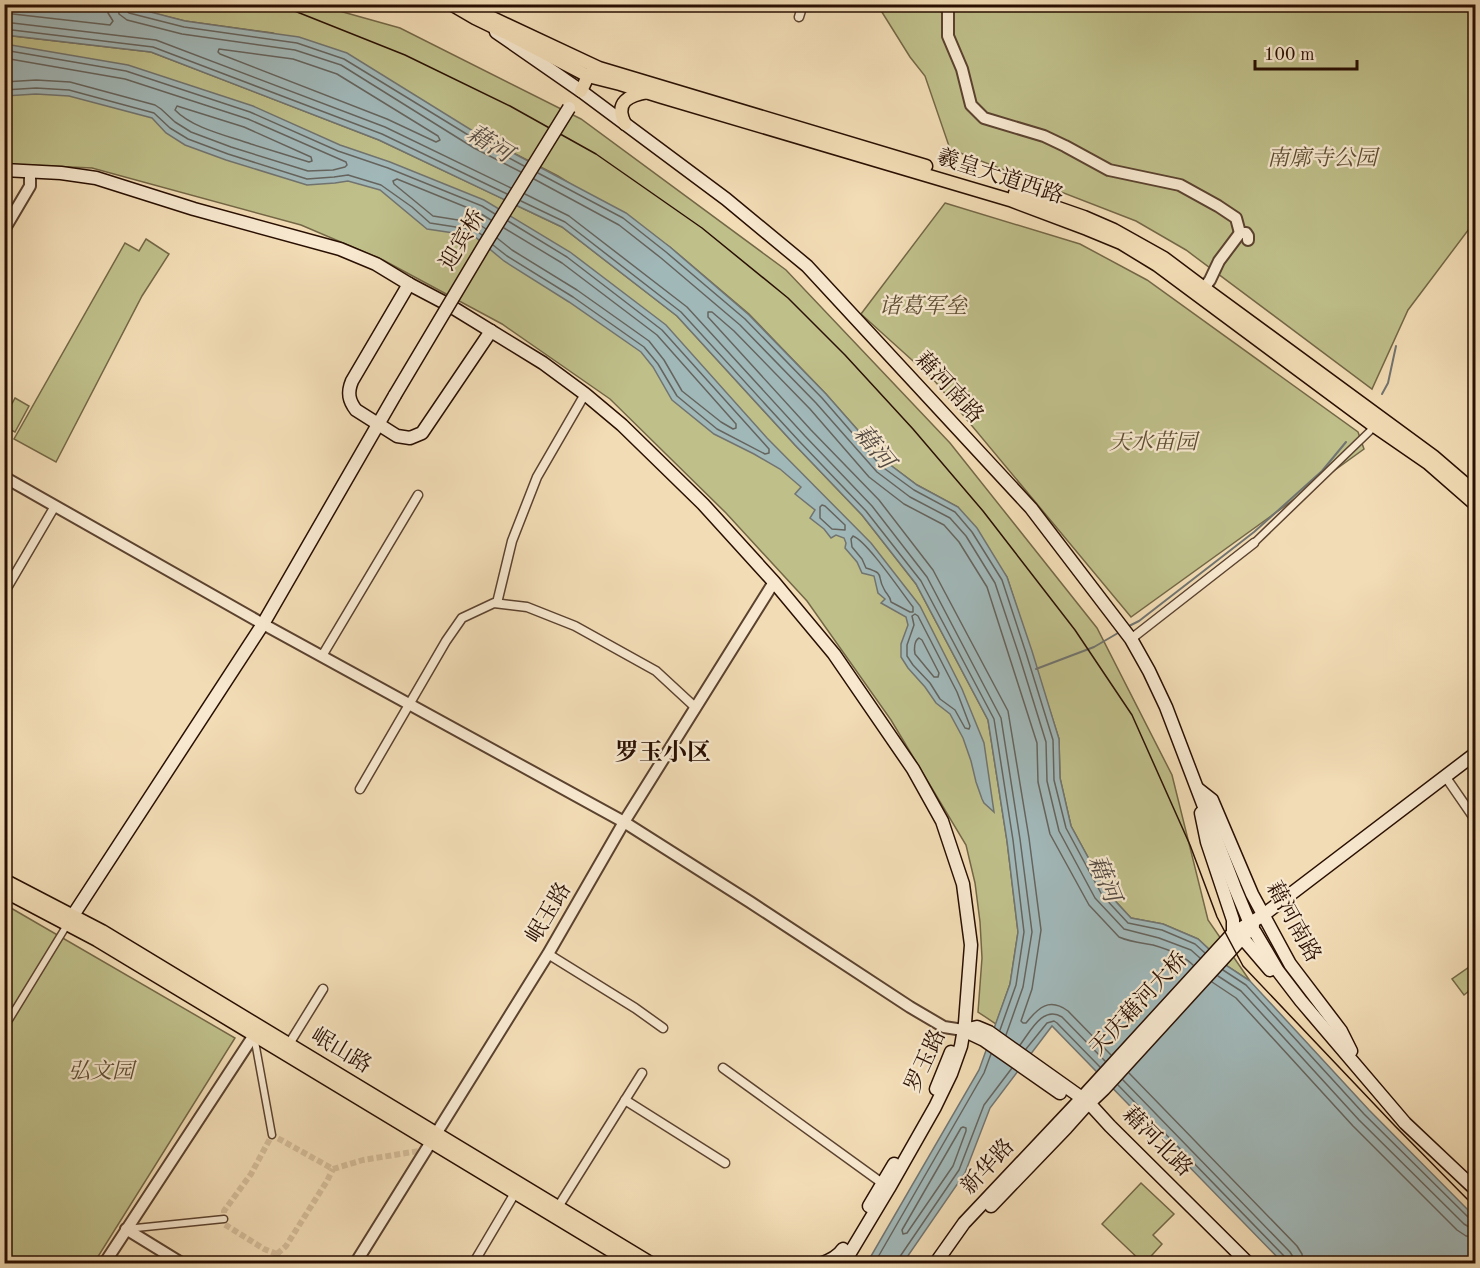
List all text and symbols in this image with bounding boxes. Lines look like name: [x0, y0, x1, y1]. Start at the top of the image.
scale bar: [1255, 33, 1357, 71]
text: 100 m: [1264, 46, 1315, 64]
water label: 藉河: [462, 120, 521, 170]
street label: 羲皇大道西路: [934, 144, 1067, 208]
park label: 南廓寺公园: [1267, 146, 1380, 170]
street label: 迎宾桥: [435, 205, 489, 274]
park label: 诸葛军垒: [879, 294, 968, 318]
street label: 藉河南路: [911, 347, 989, 428]
water label: 藉河: [849, 420, 902, 477]
park label: 天水苗园: [1109, 430, 1200, 454]
district label: 罗玉小区: [615, 739, 711, 766]
water label: 藉河: [1083, 851, 1127, 909]
street label: 藉河南路: [1262, 877, 1326, 966]
street label: 岷玉路: [521, 878, 575, 947]
street label: 天庆藉河大桥: [1084, 947, 1192, 1060]
street label: 岷山路: [307, 1023, 376, 1077]
street label: 罗玉路: [900, 1026, 950, 1096]
park label: 弘文园: [68, 1059, 137, 1083]
street label: 藉河北路: [1118, 1102, 1197, 1181]
street label: 新华路: [956, 1134, 1019, 1199]

